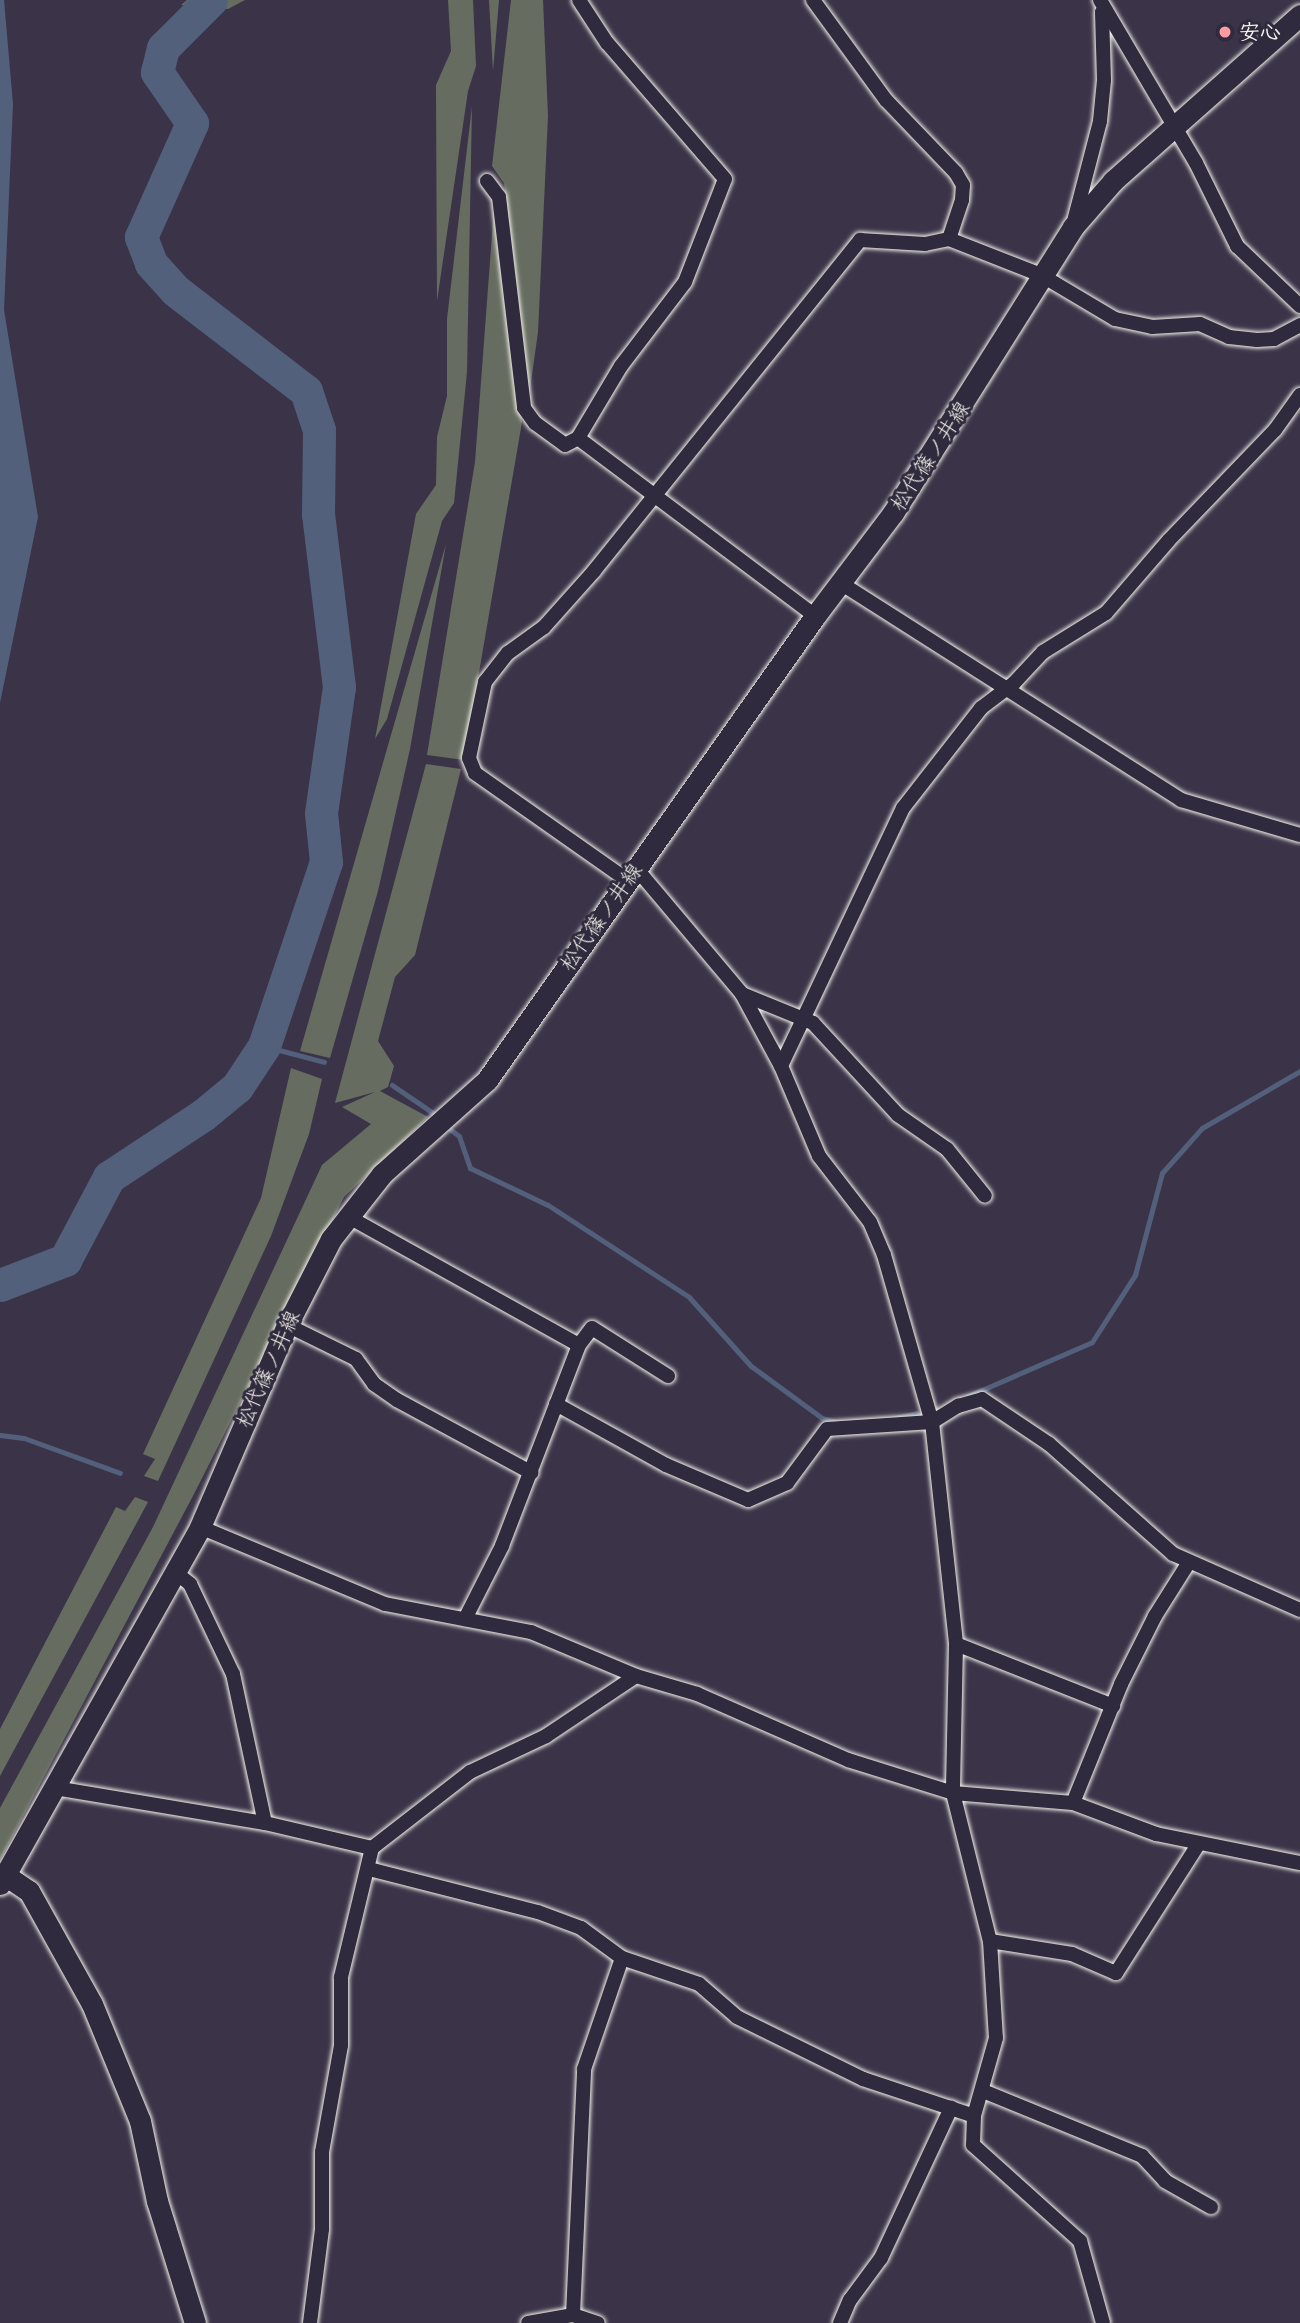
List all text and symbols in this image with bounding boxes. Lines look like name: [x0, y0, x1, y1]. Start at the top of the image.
place label: 安心: [1239, 19, 1281, 45]
marker: 安心: [1217, 24, 1233, 40]
street label: 松代篠ノ井線: [885, 396, 975, 516]
street label: 松代篠ノ井線: [555, 858, 647, 976]
street label: 松代篠ノ井線: [231, 1306, 305, 1432]

